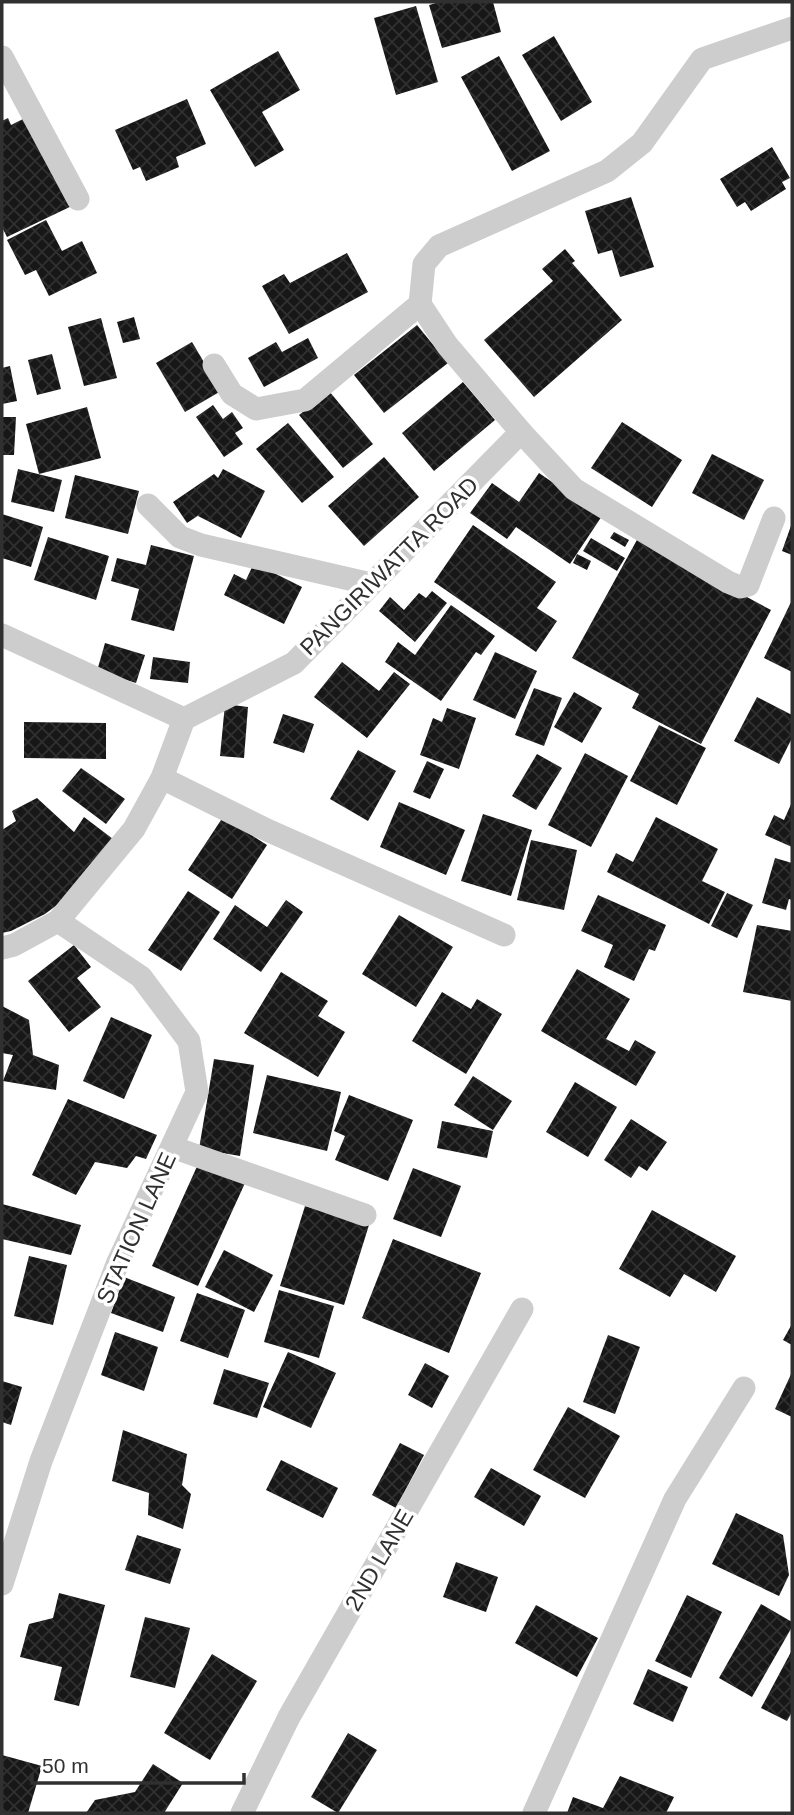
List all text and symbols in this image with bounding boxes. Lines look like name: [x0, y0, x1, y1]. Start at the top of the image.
street label: PANGIRIWATTA ROAD: [295, 472, 483, 660]
street label: STATION LANE: [91, 1148, 181, 1308]
street label: 2ND LANE: [340, 1505, 418, 1615]
scale bar: [32, 1742, 243, 1786]
text: 50 m: [42, 1754, 89, 1777]

